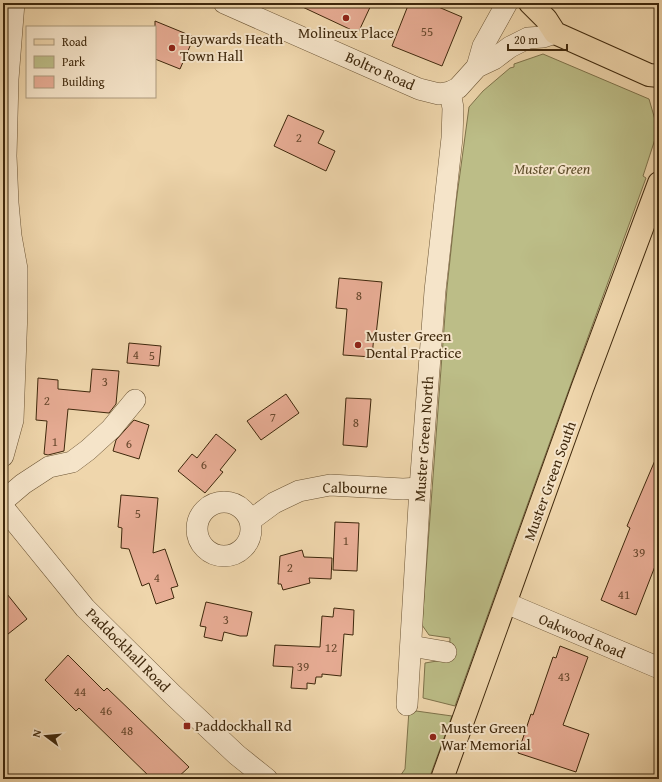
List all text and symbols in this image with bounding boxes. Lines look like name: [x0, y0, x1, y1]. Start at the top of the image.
marker: Molineux Place: [341, 13, 351, 23]
place label: Molineux Place: [298, 22, 394, 43]
house number: 55: [421, 22, 433, 41]
legend: [26, 26, 156, 98]
scale bar: [508, 26, 567, 52]
place label: Haywards Heath Town Hall: [180, 28, 284, 66]
text: 20 m: [514, 31, 538, 48]
text: Road: [62, 33, 88, 50]
marker: Haywards Heath Town Hall: [167, 43, 177, 53]
street label: Boltro Road: [342, 46, 418, 95]
text: Park: [62, 53, 86, 70]
text: Building: [62, 73, 105, 90]
house number: 2: [296, 128, 302, 147]
park label: Muster Green: [514, 158, 591, 179]
house number: 8: [356, 286, 362, 305]
place label: Muster Green Dental Practice: [366, 325, 462, 363]
marker: Muster Green Dental Practice: [353, 340, 363, 350]
house number: 4: [133, 345, 139, 364]
house number: 5: [149, 346, 155, 365]
house number: 3: [102, 372, 108, 391]
street label: Muster Green North: [409, 375, 438, 503]
house number: 2: [44, 391, 50, 410]
house number: 7: [270, 408, 276, 427]
house number: 8: [353, 413, 359, 432]
street label: Muster Green South: [518, 418, 581, 543]
house number: 1: [52, 432, 58, 451]
house number: 6: [126, 434, 132, 453]
house number: 6: [201, 455, 207, 474]
street label: Calbourne: [323, 476, 388, 499]
house number: 5: [135, 504, 141, 523]
house number: 1: [343, 531, 349, 550]
house number: 39: [633, 543, 645, 562]
house number: 2: [287, 558, 293, 577]
house number: 4: [154, 568, 160, 587]
house number: 41: [618, 585, 630, 604]
street label: Paddockhall Road: [82, 603, 175, 696]
street label: Oakwood Road: [536, 608, 629, 663]
house number: 3: [223, 610, 229, 629]
house number: 12: [325, 638, 337, 657]
house number: 39: [297, 657, 309, 676]
house number: 43: [558, 667, 570, 686]
house number: 44: [74, 682, 86, 701]
house number: 46: [100, 701, 112, 720]
place label: Paddockhall Rd: [195, 715, 292, 736]
north arrow: [26, 716, 66, 756]
place label: Muster Green War Memorial: [441, 717, 531, 755]
house number: 48: [121, 721, 133, 740]
marker: Paddockhall Rd: [182, 721, 192, 731]
text: N: [28, 727, 45, 739]
marker: Muster Green War Memorial: [428, 732, 438, 742]

